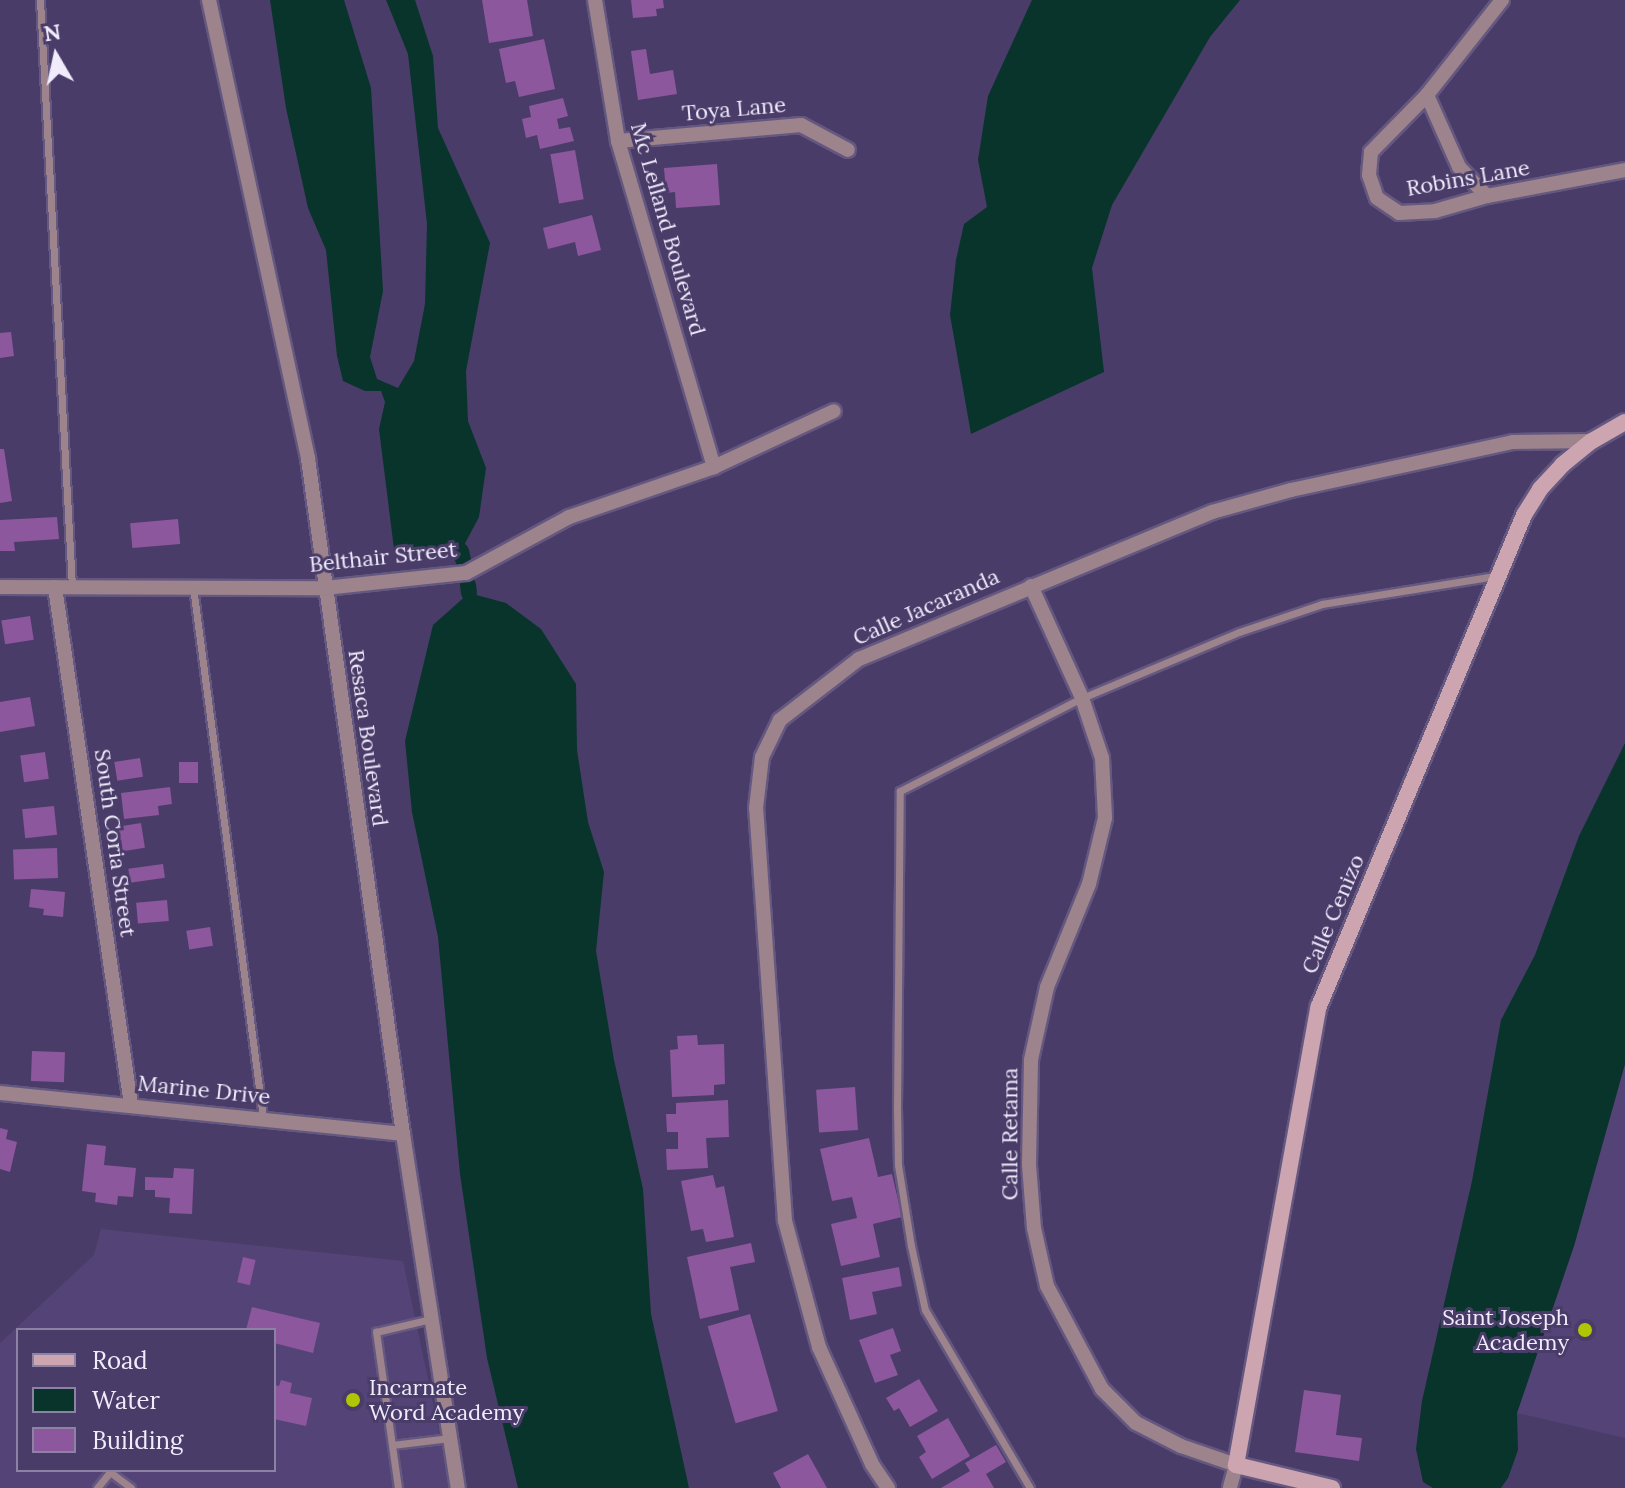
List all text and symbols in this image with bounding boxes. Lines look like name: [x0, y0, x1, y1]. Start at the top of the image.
north arrow: [16, 16, 96, 96]
text: N: [42, 17, 63, 47]
street label: Toya Lane: [681, 91, 787, 127]
street label: Mc Lelland Boulevard: [625, 120, 711, 338]
street label: Robins Lane: [1404, 154, 1532, 202]
street label: Belthair Street: [308, 536, 458, 578]
street label: Calle Jacaranda: [849, 563, 1003, 651]
street label: Resaca Boulevard: [343, 648, 393, 828]
street label: South Coria Street: [89, 747, 141, 939]
street label: Calle Cenizo: [1296, 850, 1370, 978]
street label: Calle Retama: [997, 1068, 1023, 1200]
street label: Marine Drive: [136, 1070, 272, 1110]
place label: Saint Joseph Academy: [1442, 1304, 1569, 1356]
marker: Saint Joseph Academy: [1576, 1321, 1594, 1339]
legend: [16, 1328, 276, 1472]
text: Road: [92, 1345, 148, 1376]
place label: Incarnate Word Academy: [369, 1374, 524, 1426]
text: Water: [92, 1385, 160, 1416]
marker: Incarnate Word Academy: [344, 1391, 362, 1409]
text: Building: [92, 1425, 183, 1456]

